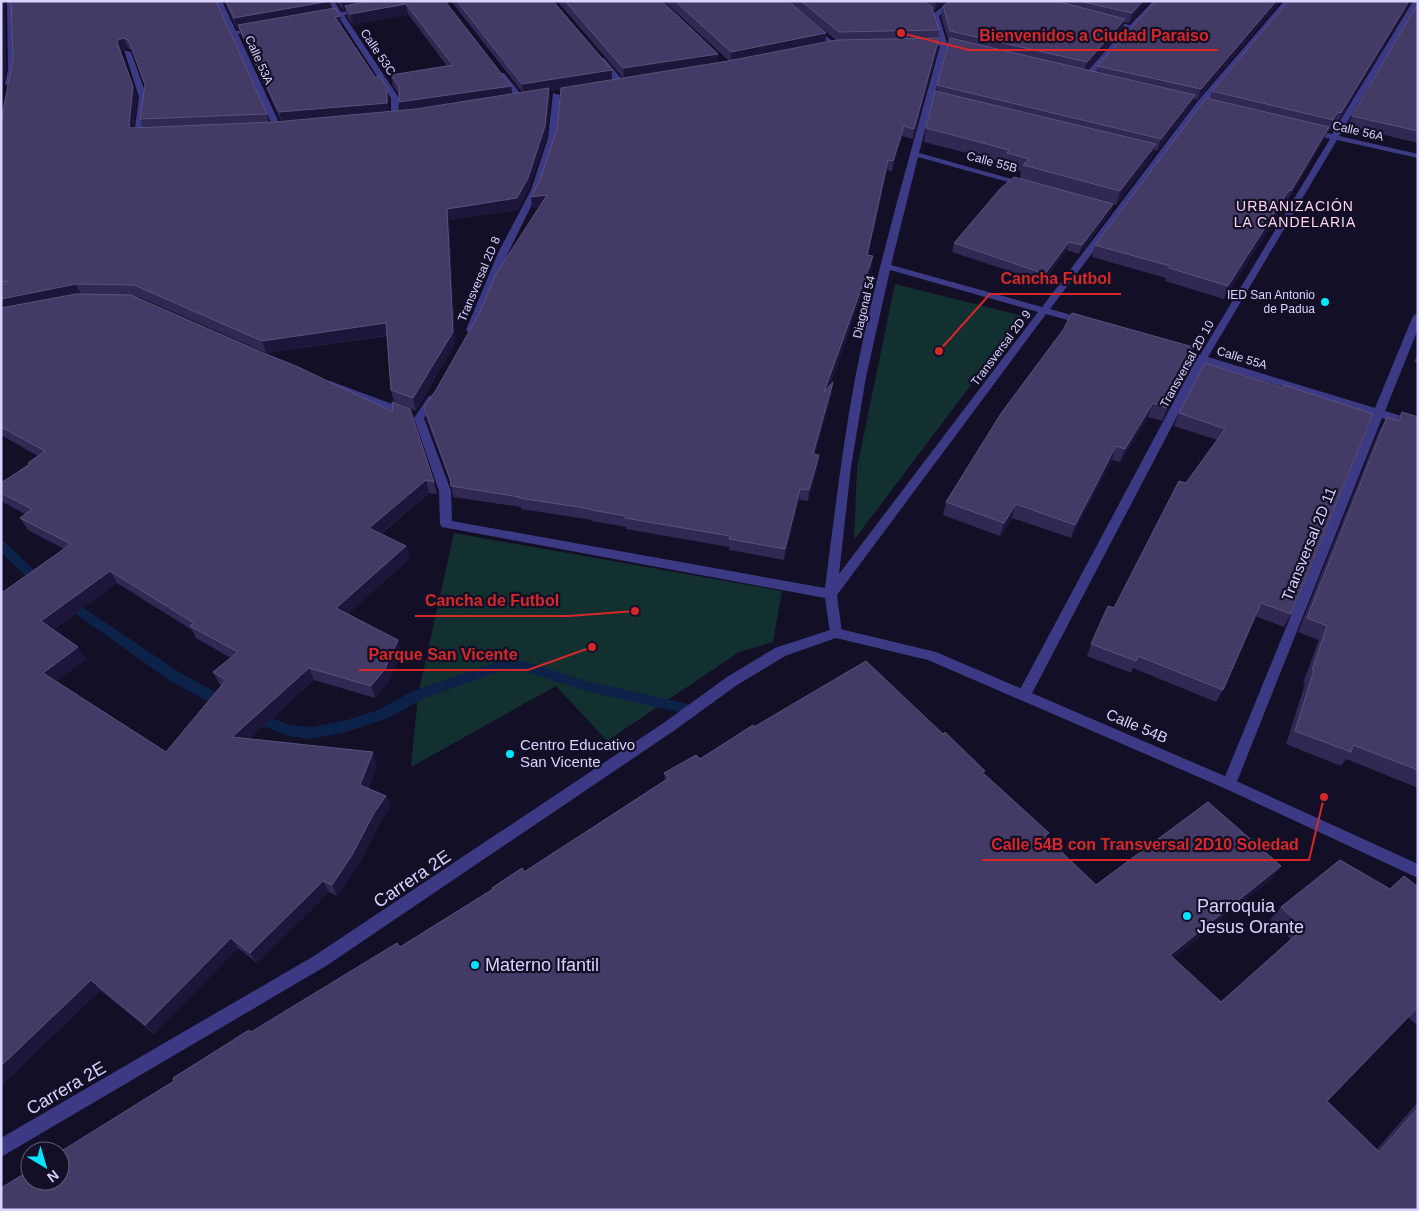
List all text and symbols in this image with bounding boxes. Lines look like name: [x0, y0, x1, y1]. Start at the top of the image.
callout: Bienvenidos a Ciudad Paraiso: [969, 19, 1218, 50]
street label: Calle 53C: [357, 26, 399, 78]
text: Bienvenidos a Ciudad Paraiso: [979, 27, 1209, 44]
street label: Calle 53A: [242, 33, 276, 87]
street label: Calle 56A: [1331, 118, 1385, 144]
street label: Calle 55B: [965, 149, 1019, 175]
district label: URBANIZACIÓN LA CANDELARIA: [1234, 198, 1356, 230]
street label: Transversal 2D 8: [455, 234, 503, 324]
callout: Cancha Futbol: [990, 263, 1121, 294]
text: Cancha Futbol: [1000, 270, 1112, 287]
street label: Diagonal 54: [850, 274, 878, 340]
place label: IED San Antonio de Padua: [1227, 288, 1315, 316]
marker: IED San Antonio de Padua: [1319, 296, 1331, 308]
street label: Transversal 2D 9: [968, 307, 1034, 389]
street label: Transversal 2D 10: [1157, 318, 1217, 410]
street label: Calle 55A: [1215, 344, 1269, 372]
street label: Transversal 2D 11: [1278, 485, 1339, 603]
callout: Cancha de Futbol: [415, 585, 569, 616]
text: Cancha de Futbol: [425, 592, 559, 609]
callout: Parque San Vicente: [359, 639, 528, 670]
text: Parque San Vicente: [368, 646, 518, 663]
street label: Calle 54B: [1104, 705, 1170, 746]
place label: Centro Educativo San Vicente: [520, 736, 635, 770]
marker: Centro Educativo San Vicente: [504, 748, 516, 760]
callout: Calle 54B con Transversal 2D10 Soledad: [982, 829, 1309, 860]
text: Calle 54B con Transversal 2D10 Soledad: [991, 836, 1299, 853]
street label: Carrera 2E: [370, 846, 454, 912]
place label: Parroquia Jesus Orante: [1197, 896, 1304, 937]
marker: Parroquia Jesus Orante: [1181, 910, 1193, 922]
place label: Materno Ifantil: [485, 955, 599, 975]
marker: Materno Ifantil: [469, 959, 481, 971]
street label: Carrera 2E: [23, 1057, 109, 1119]
north arrow: [20, 1141, 70, 1191]
text: N: [44, 1167, 62, 1186]

